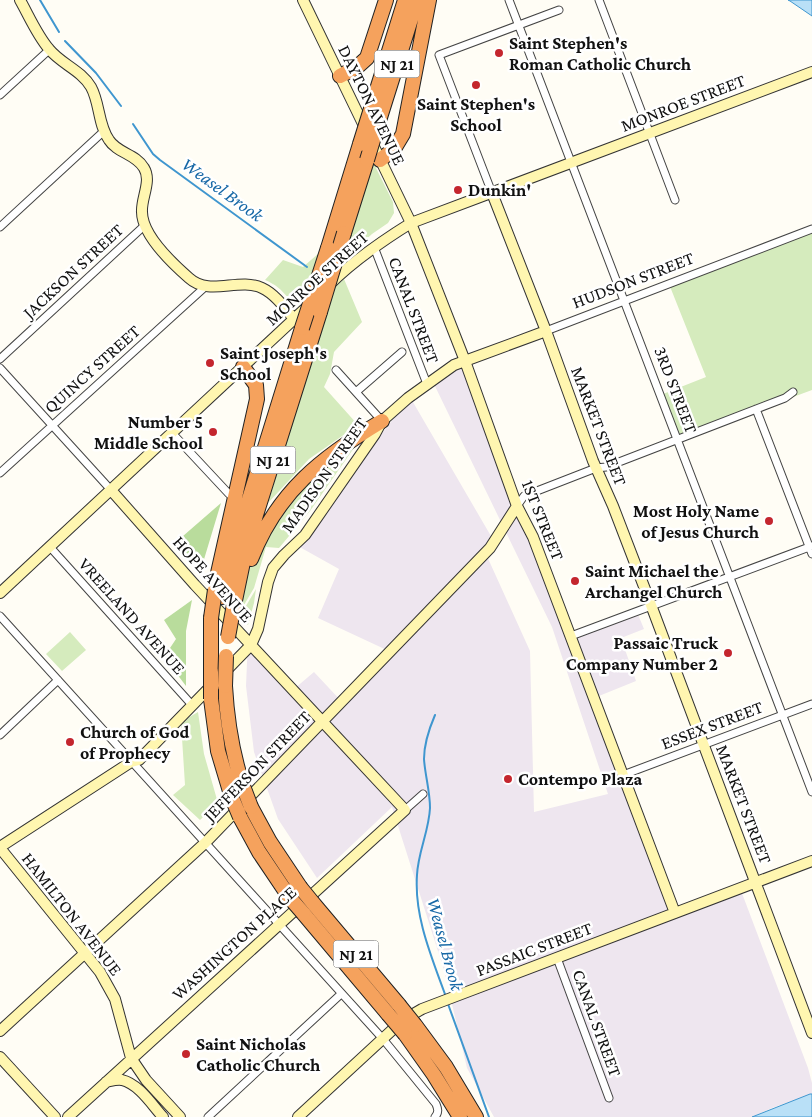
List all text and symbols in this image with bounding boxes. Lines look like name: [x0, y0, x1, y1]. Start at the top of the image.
place label: Saint Stephen's Roman Catholic Church: [509, 33, 692, 74]
street label: DAYTON AVENUE: [334, 42, 410, 168]
marker: Saint Stephen's Roman Catholic Church: [493, 47, 505, 59]
road number: NJ 21: [374, 51, 420, 78]
street label: MONROE STREET: [618, 70, 748, 136]
marker: Saint Stephen's School: [470, 79, 482, 91]
place label: Saint Stephen's School: [417, 94, 535, 135]
water label: Weasel Brook: [178, 153, 268, 226]
place label: Dunkin': [468, 180, 531, 200]
marker: Dunkin': [452, 184, 464, 196]
street label: JACKSON STREET: [17, 219, 127, 324]
street label: MONROE STREET: [262, 227, 373, 329]
street label: HUDSON STREET: [569, 248, 697, 312]
street label: CANAL STREET: [385, 254, 444, 366]
street label: QUINCY STREET: [40, 321, 144, 417]
place label: Saint Joseph's School: [220, 343, 327, 384]
street label: 3RD STREET: [650, 344, 702, 436]
marker: Saint Joseph's School: [204, 357, 216, 369]
street label: MARKET STREET: [567, 364, 631, 489]
place label: Number 5 Middle School: [94, 412, 203, 453]
street label: MADISON STREET: [277, 414, 371, 536]
marker: Number 5 Middle School: [207, 426, 219, 438]
road number: NJ 21: [250, 446, 296, 474]
street label: 1ST STREET: [518, 477, 568, 563]
place label: Most Holy Name of Jesus Church: [633, 501, 760, 542]
marker: Most Holy Name of Jesus Church: [763, 515, 775, 527]
street label: HOPE AVENUE: [169, 532, 257, 626]
street label: VREELAND AVENUE: [75, 554, 190, 678]
place label: Saint Michael the Archangel Church: [584, 561, 723, 602]
marker: Saint Michael the Archangel Church: [569, 575, 581, 587]
place label: Passaic Truck Company Number 2: [566, 633, 718, 674]
marker: Passaic Truck Company Number 2: [722, 647, 734, 659]
street label: ESSEX STREET: [658, 696, 766, 754]
street label: JEFFERSON STREET: [198, 707, 315, 827]
place label: Church of God of Prophecy: [80, 722, 190, 763]
marker: Church of God of Prophecy: [64, 736, 76, 748]
street label: MARKET STREET: [712, 742, 776, 867]
place label: Contempo Plaza: [518, 769, 642, 789]
marker: Contempo Plaza: [502, 773, 514, 785]
street label: HAMILTON AVENUE: [18, 849, 126, 980]
street label: WASHINGTON PLACE: [168, 882, 300, 1004]
water label: Weasel Brook: [423, 895, 468, 994]
street label: PASSAIC STREET: [473, 918, 595, 980]
road number: NJ 21: [334, 941, 378, 968]
street label: CANAL STREET: [568, 967, 626, 1079]
place label: Saint Nicholas Catholic Church: [196, 1034, 321, 1075]
marker: Saint Nicholas Catholic Church: [180, 1048, 192, 1060]

